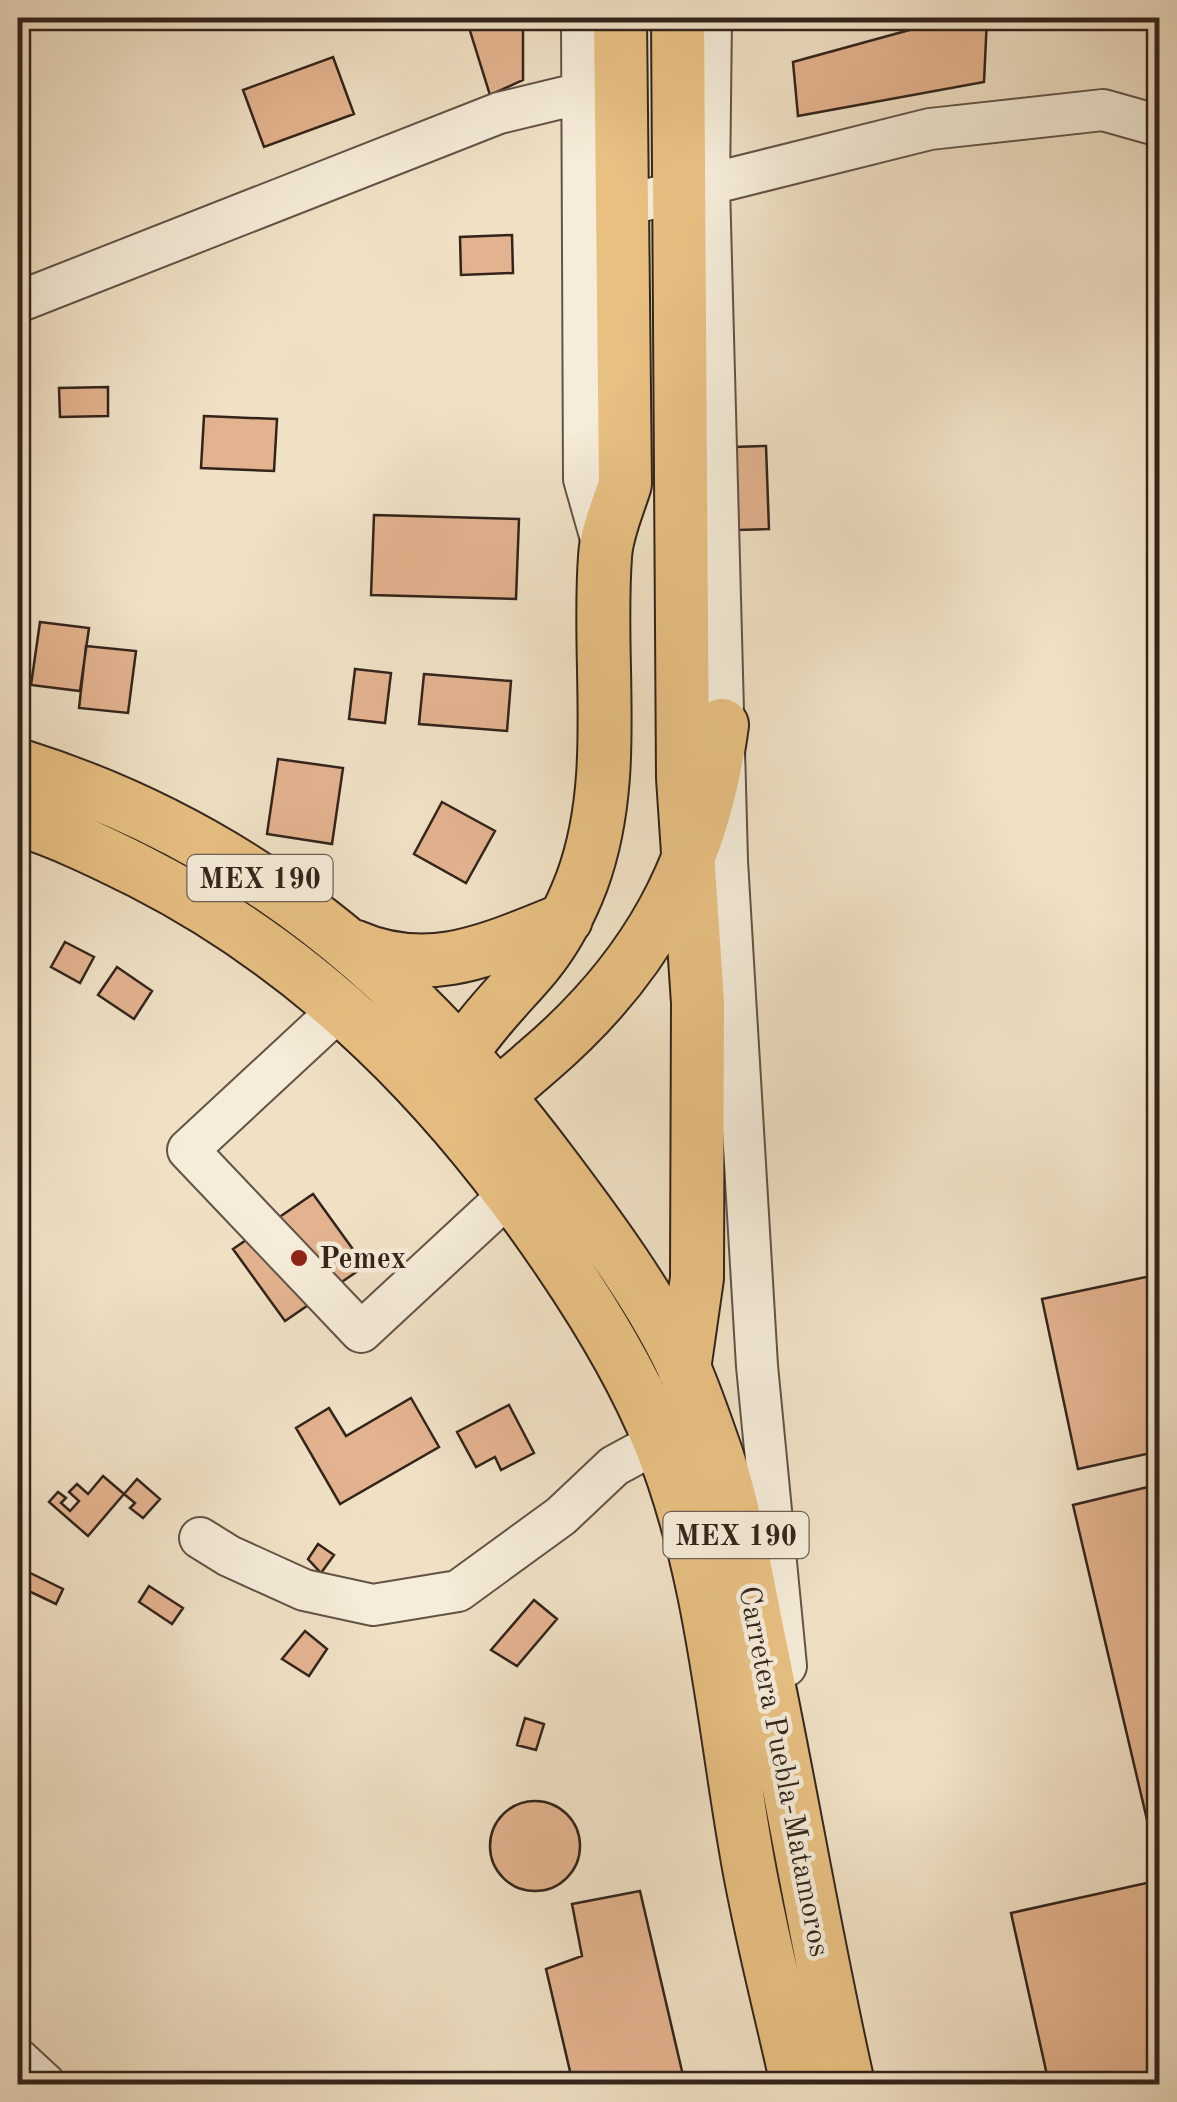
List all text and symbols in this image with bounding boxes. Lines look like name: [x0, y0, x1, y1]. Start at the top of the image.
road number: MEX 190: [188, 855, 332, 901]
place label: Pemex: [319, 1245, 406, 1275]
marker: Pemex: [288, 1247, 310, 1269]
road number: MEX 190: [664, 1512, 808, 1558]
street label: Carretera Puebla-Matamoros: [732, 1584, 834, 1959]

